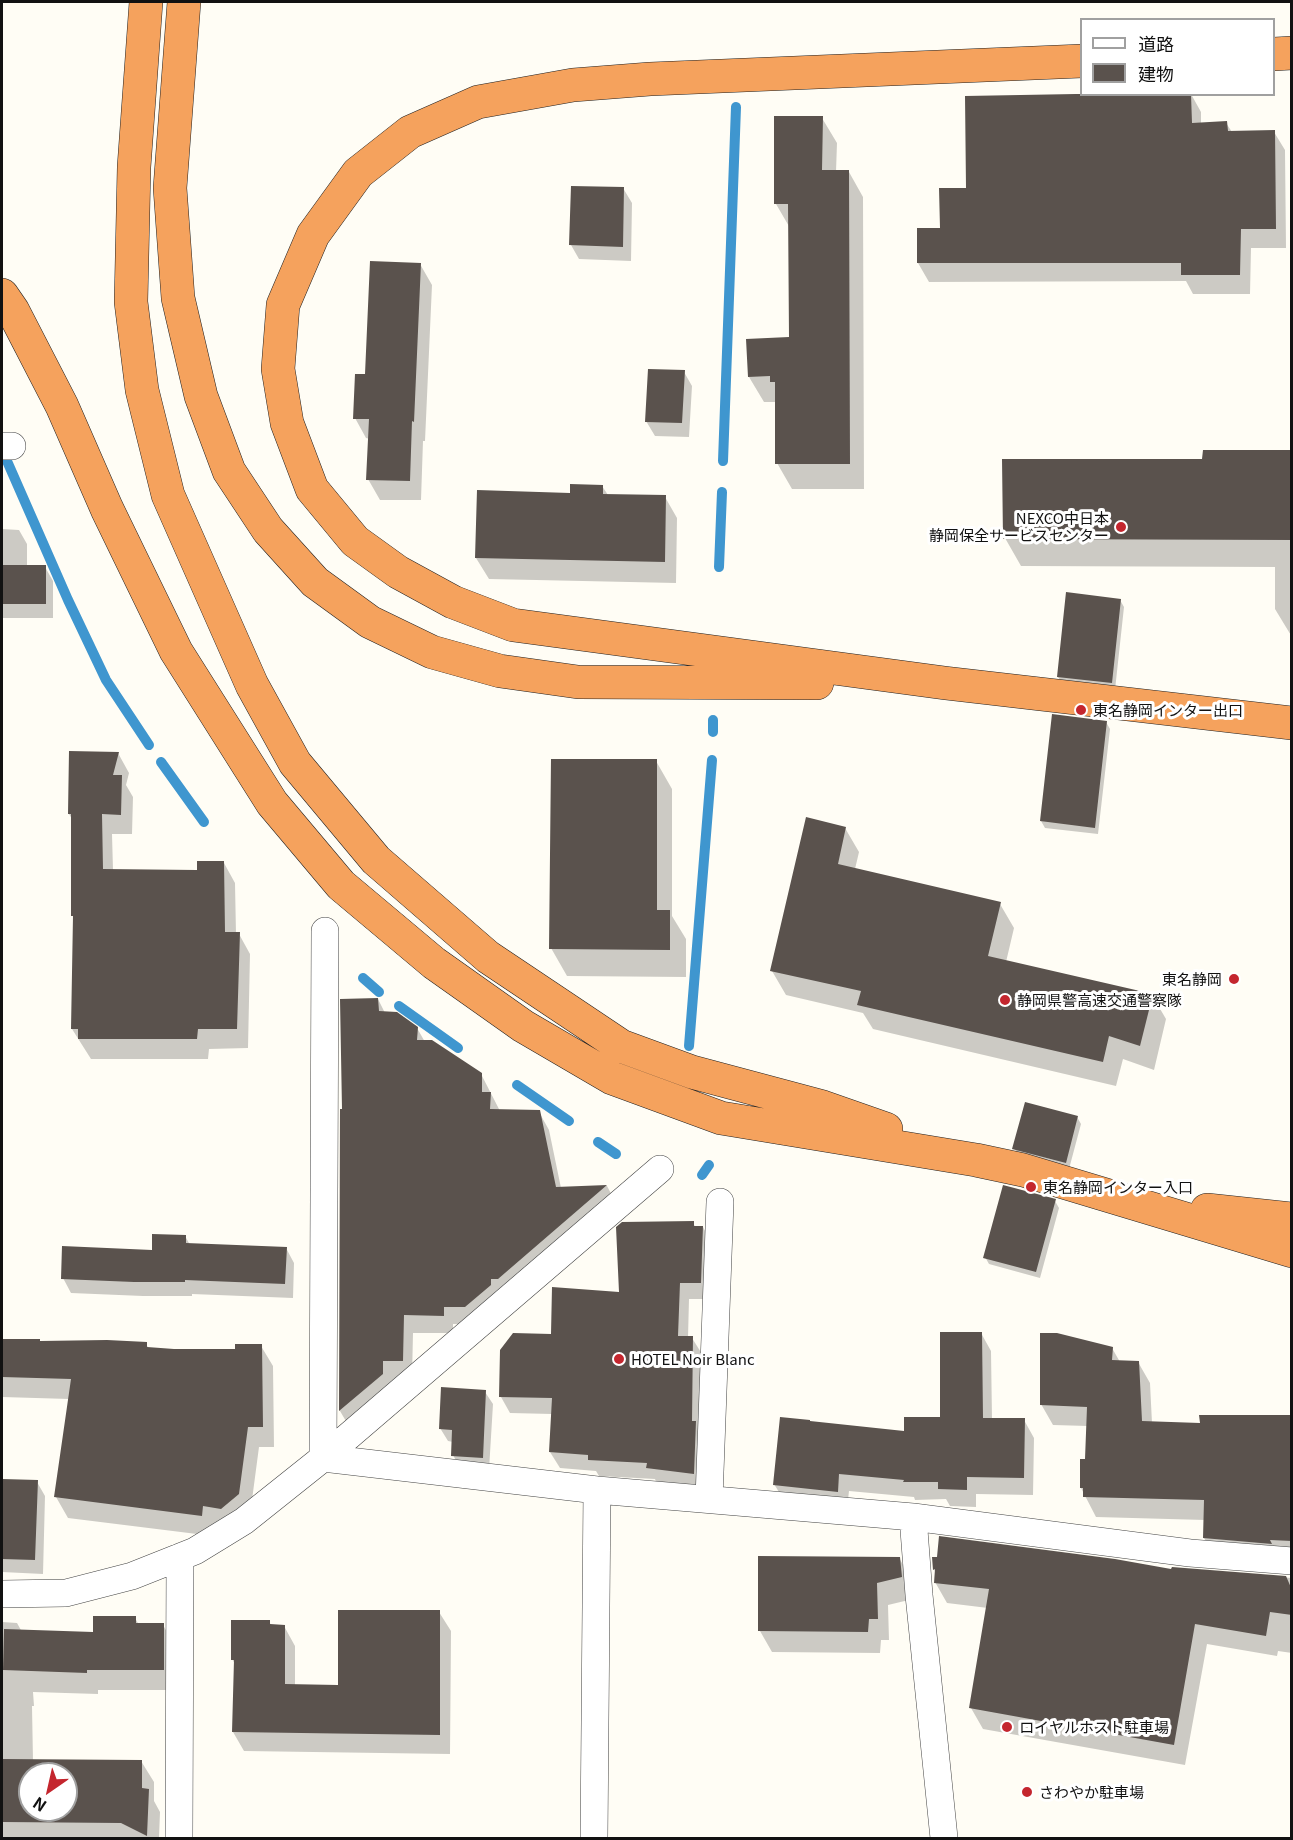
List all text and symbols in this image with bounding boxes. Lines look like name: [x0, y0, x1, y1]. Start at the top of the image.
legend: [1080, 18, 1275, 96]
text: 道路: [1138, 30, 1174, 56]
text: 建物: [1138, 60, 1174, 86]
place label: NEXCO中日本 静岡保全サービスセンター: [929, 509, 1109, 544]
marker: NEXCO中日本 静岡保全サービスセンター: [1114, 520, 1128, 534]
place label: 東名静岡インター出口: [1093, 701, 1243, 719]
marker: 東名静岡インター出口: [1074, 703, 1088, 717]
place label: 東名静岡: [1162, 970, 1222, 988]
marker: 東名静岡: [1227, 972, 1241, 986]
place label: 静岡県警高速交通警察隊: [1017, 991, 1182, 1009]
marker: 静岡県警高速交通警察隊: [998, 993, 1012, 1007]
place label: 東名静岡インター入口: [1043, 1178, 1193, 1196]
marker: 東名静岡インター入口: [1024, 1180, 1038, 1194]
place label: HOTEL Noir Blanc: [631, 1350, 755, 1368]
marker: HOTEL Noir Blanc: [612, 1352, 626, 1366]
place label: ロイヤルホスト駐車場: [1019, 1718, 1169, 1736]
marker: ロイヤルホスト駐車場: [1000, 1720, 1014, 1734]
north arrow: [18, 1762, 78, 1822]
place label: さわやか駐車場: [1039, 1783, 1144, 1801]
marker: さわやか駐車場: [1020, 1785, 1034, 1799]
text: N: [27, 1792, 51, 1819]

